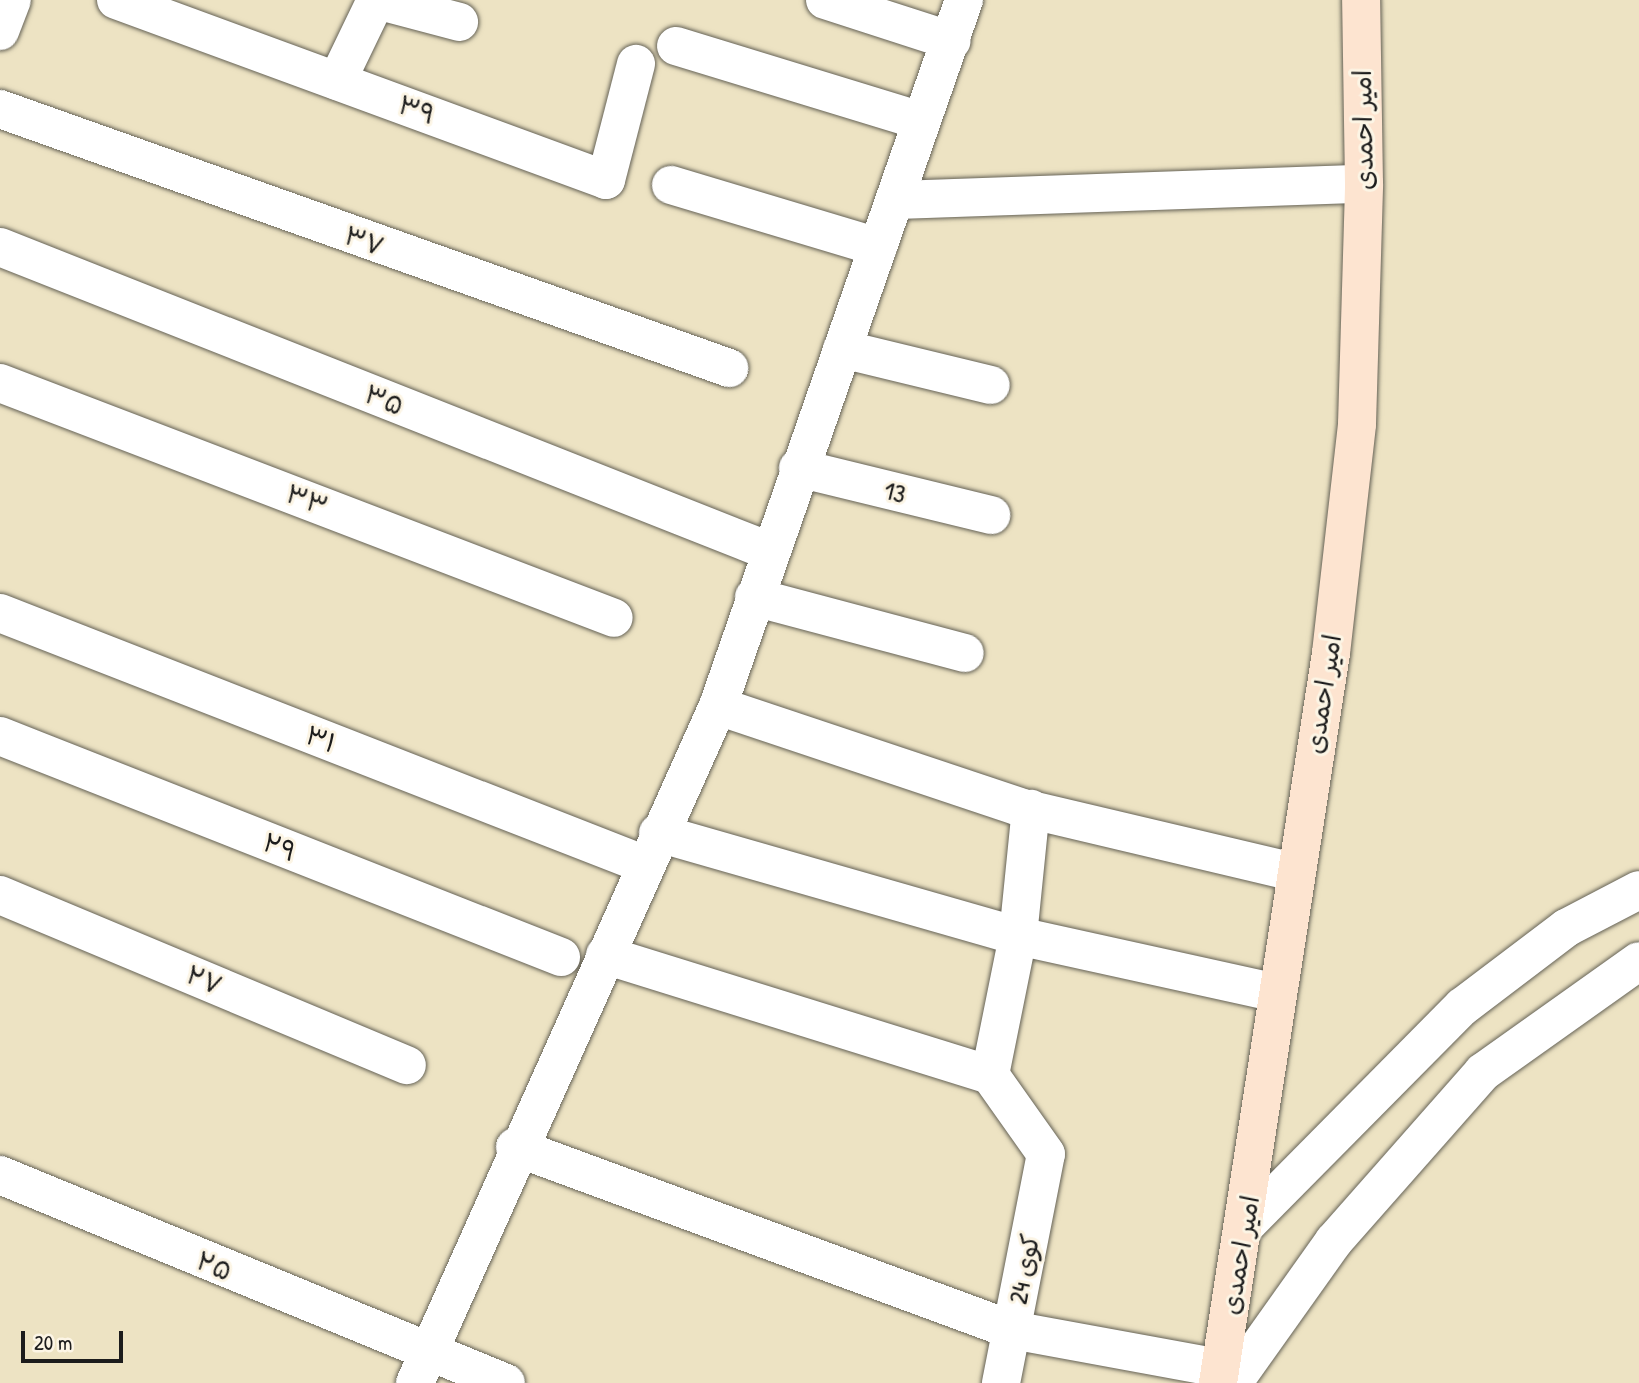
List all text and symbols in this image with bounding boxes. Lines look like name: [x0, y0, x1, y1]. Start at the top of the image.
street label: امیر احمدی: [1346, 70, 1380, 190]
street label: ۳۹: [394, 89, 440, 131]
street label: ۳۷: [340, 220, 388, 262]
street label: ۳۵: [360, 378, 408, 422]
street label: 13: [881, 474, 909, 510]
street label: ۳۳: [282, 478, 332, 522]
street label: امیر احمدی: [1298, 632, 1348, 756]
street label: ۳۱: [301, 719, 341, 759]
street label: ۲۹: [258, 826, 302, 868]
street label: ۲۷: [181, 959, 227, 1001]
street label: امیر احمدی: [1214, 1193, 1266, 1317]
street label: کوی 24: [1002, 1231, 1046, 1307]
street label: ۲۵: [192, 1245, 236, 1287]
scale bar: [24, 1316, 126, 1360]
text: 20 m: [34, 1328, 72, 1357]

